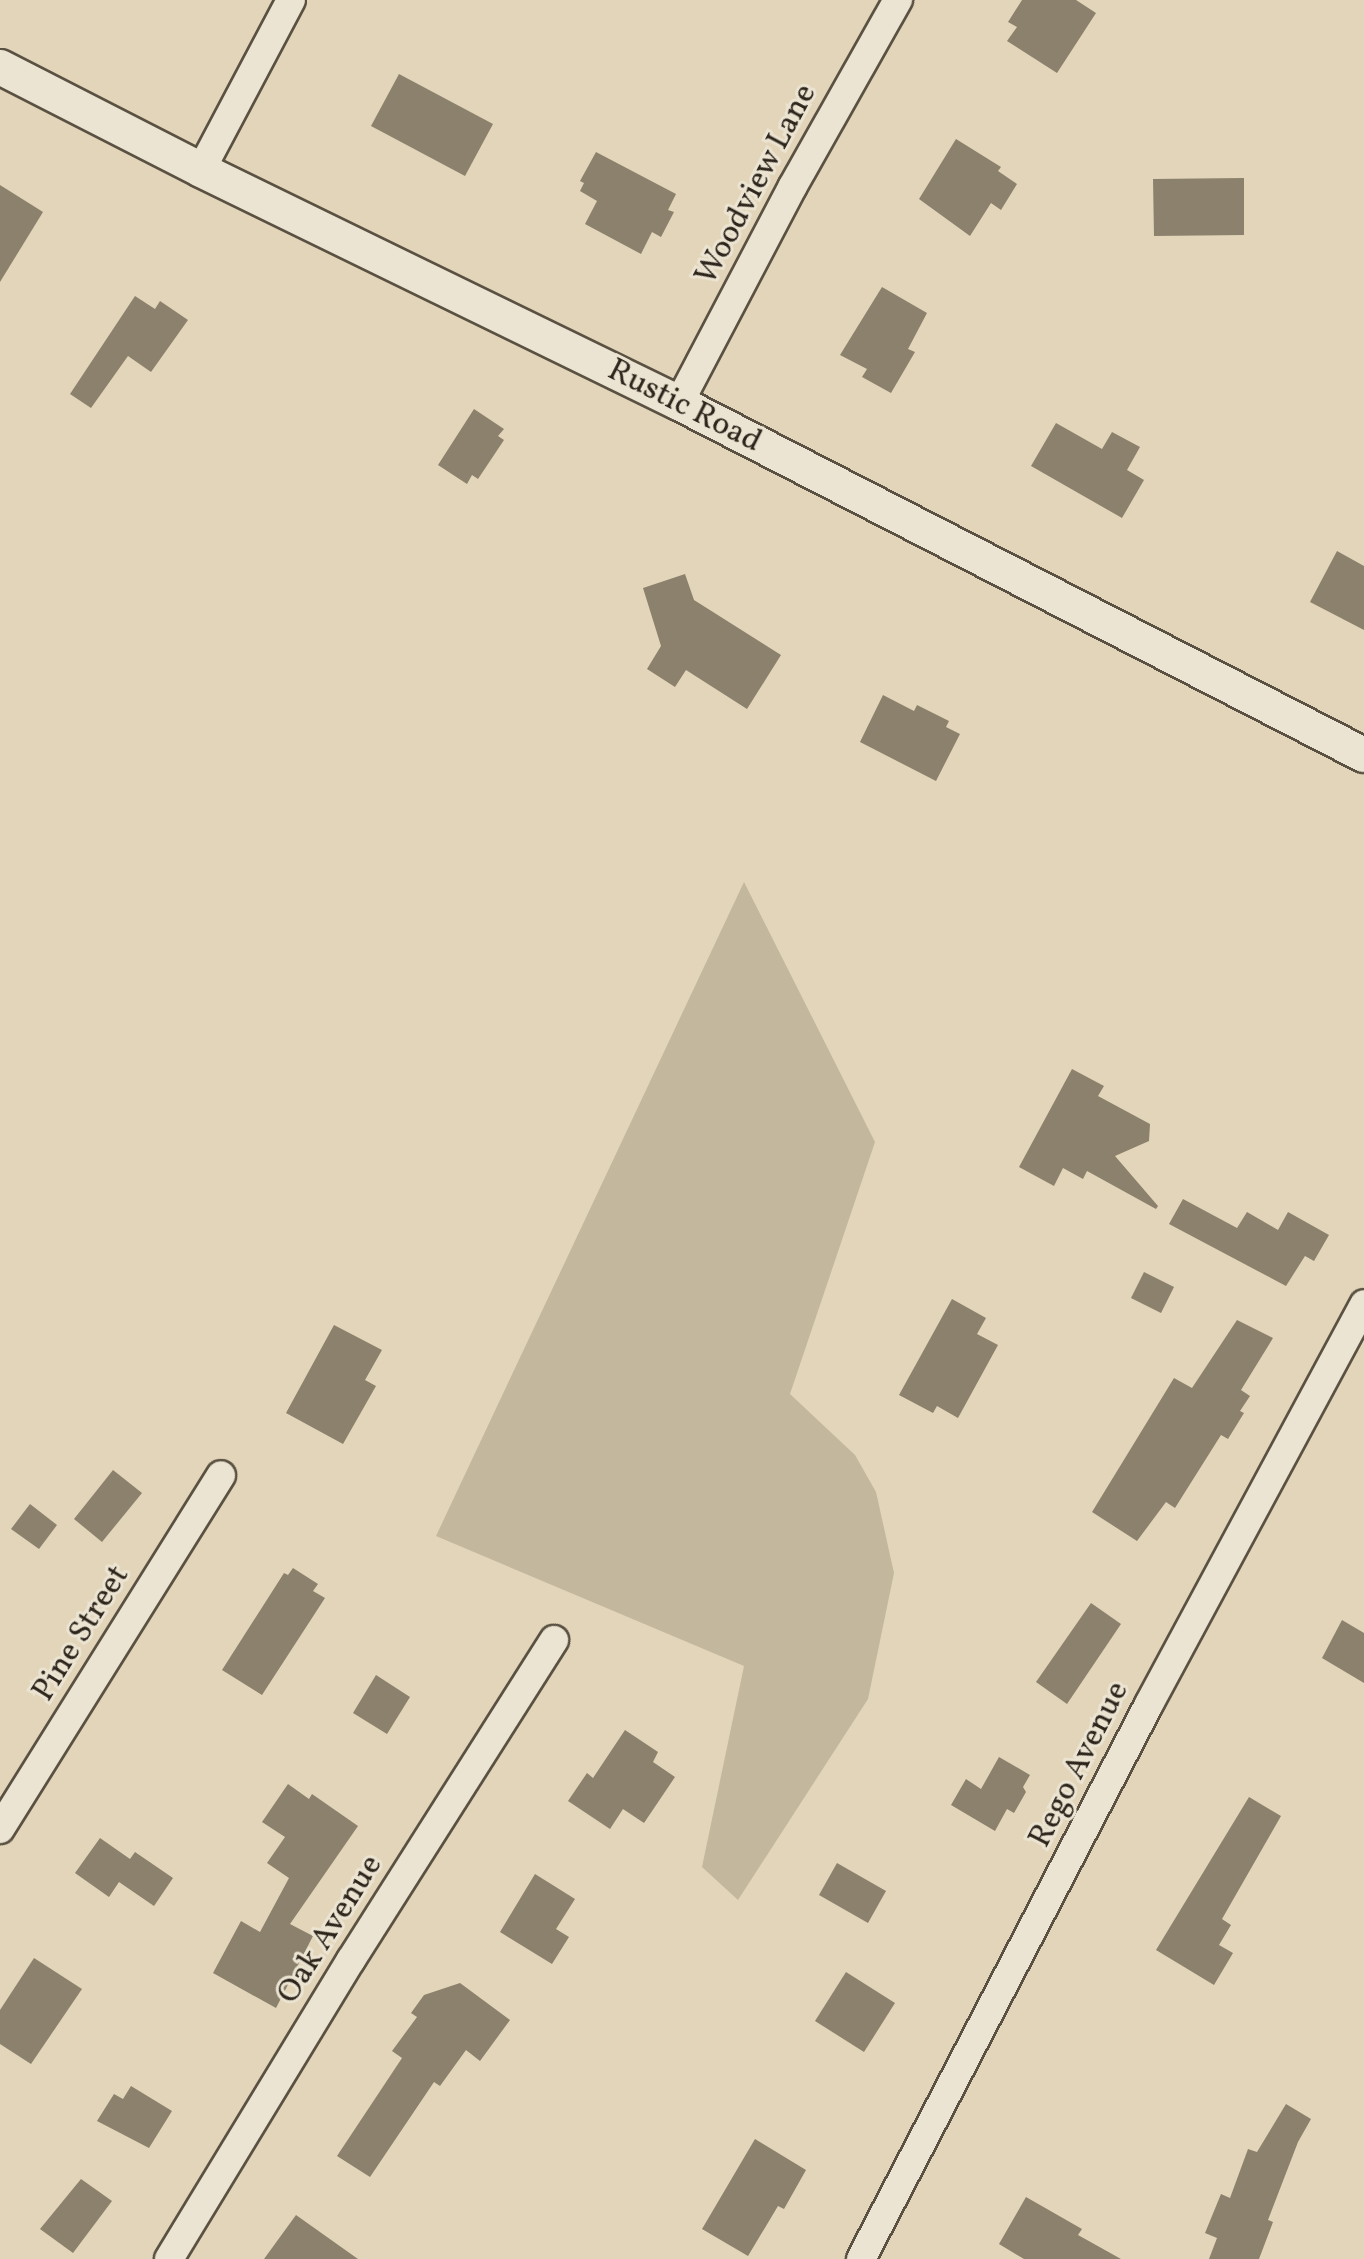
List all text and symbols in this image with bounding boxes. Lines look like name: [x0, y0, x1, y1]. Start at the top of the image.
street label: Woodview Lane: [688, 78, 826, 292]
street label: Rustic Road: [601, 352, 767, 462]
street label: Pine Street: [25, 1559, 139, 1709]
street label: Rego Avenue: [1022, 1676, 1138, 1854]
street label: Oak Avenue: [270, 1849, 392, 2011]

